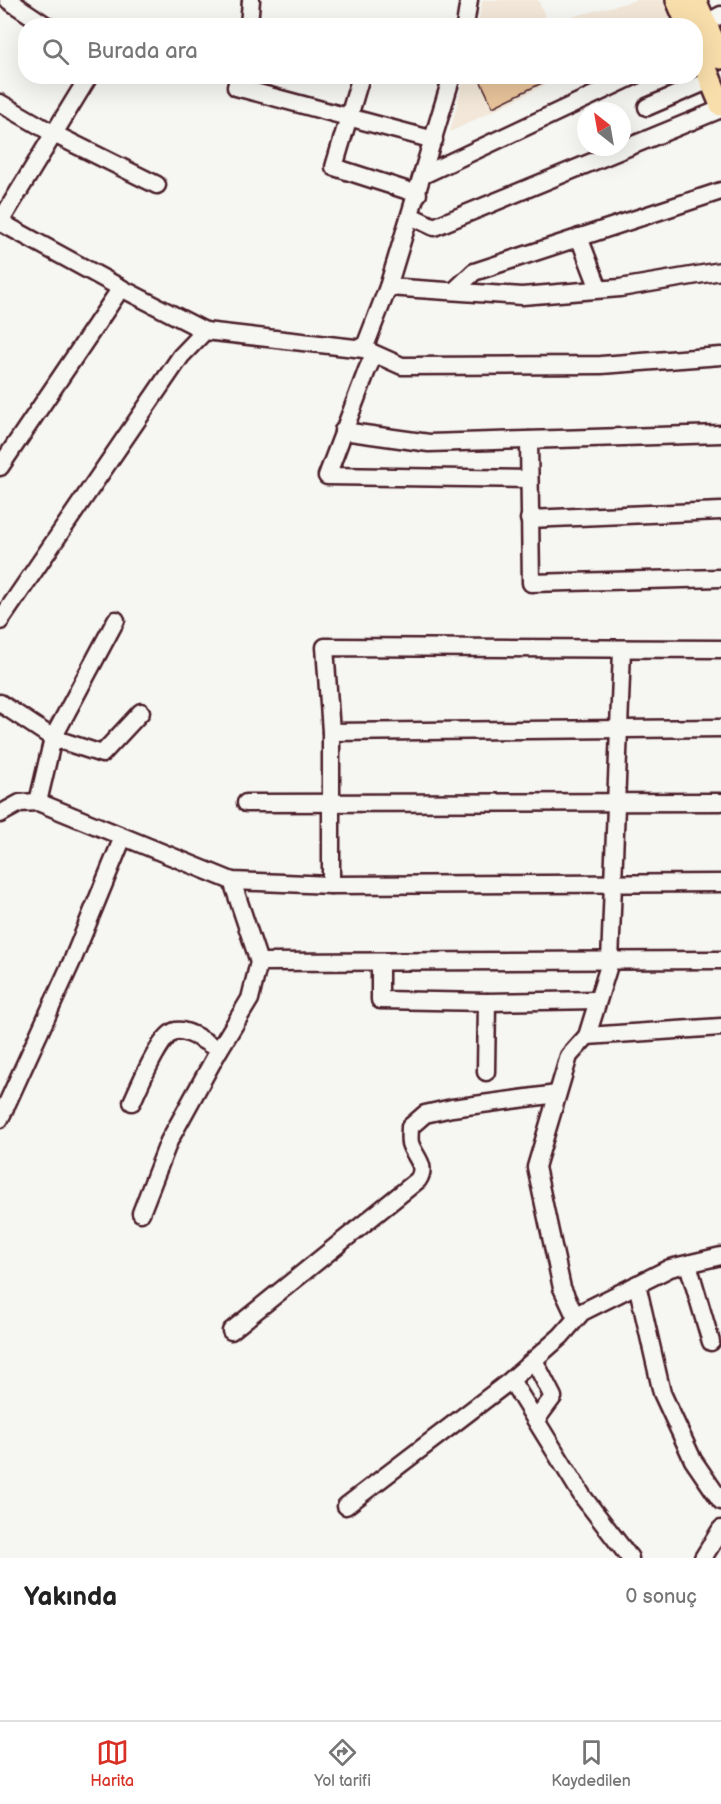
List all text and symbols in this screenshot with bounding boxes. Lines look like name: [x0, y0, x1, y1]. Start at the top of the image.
search box: [18, 18, 703, 84]
icon: search: [39, 35, 72, 68]
text: Burada ara: [87, 38, 198, 65]
north arrow: [577, 102, 631, 156]
text: Yakında: [24, 1582, 117, 1613]
text: 0 sonuç: [626, 1585, 697, 1609]
tab: Harita: [90, 1736, 134, 1791]
tab: Yol tarifi: [314, 1736, 371, 1791]
tab: Kaydedilen: [551, 1736, 631, 1791]

